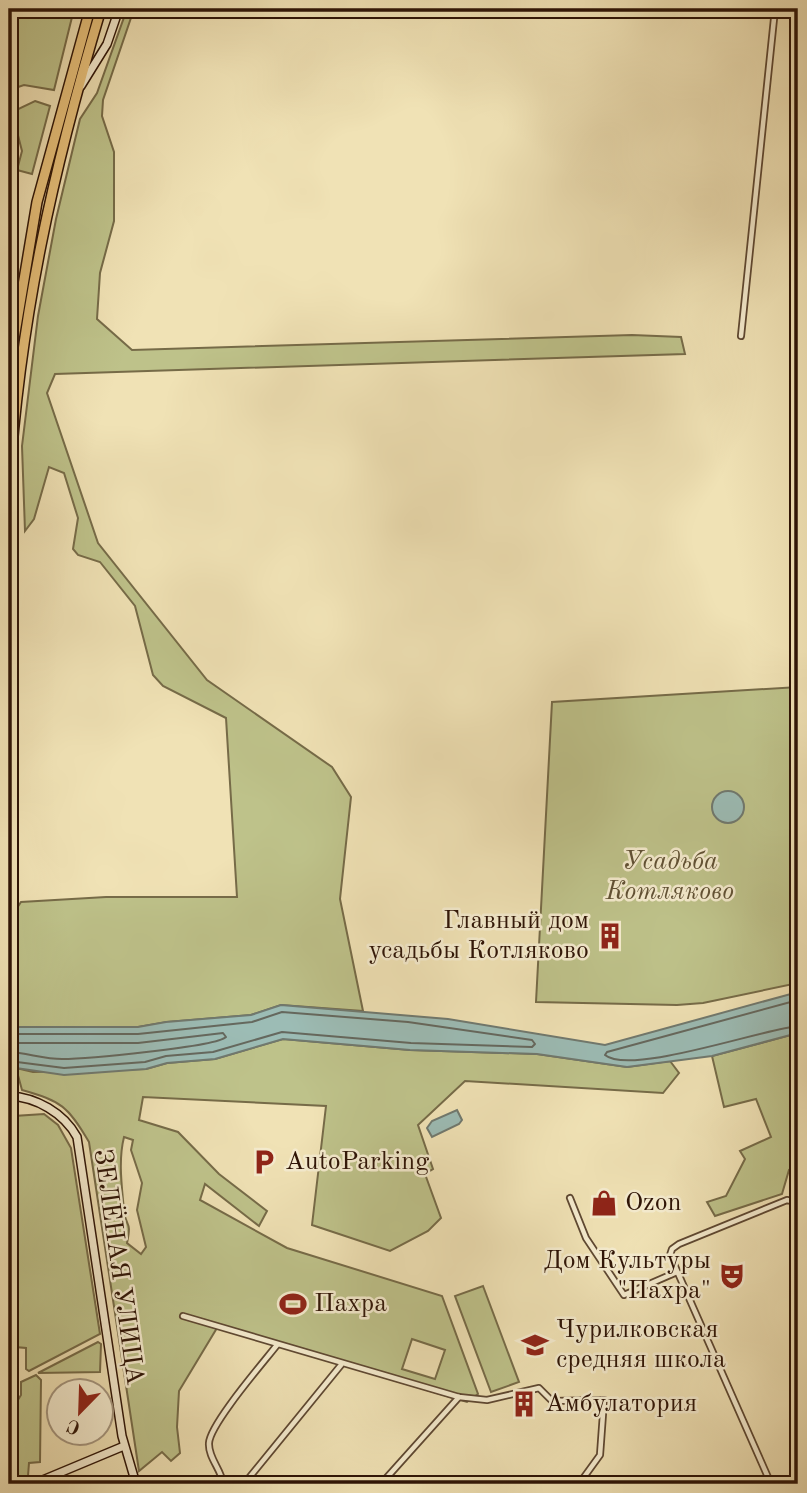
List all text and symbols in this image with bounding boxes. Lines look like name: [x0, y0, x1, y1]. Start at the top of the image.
park label: Усадьба Котляково: [605, 849, 734, 905]
place label: Главный дом усадьбы Котляково: [368, 908, 589, 964]
building icon: Главный дом усадьбы Котляково: [595, 921, 625, 951]
street label: ЗЕЛЁНАЯ УЛИЦА: [89, 1147, 150, 1387]
parking icon: AutoParking: [249, 1147, 279, 1177]
place label: AutoParking: [285, 1149, 429, 1175]
shop icon: Ozon: [589, 1188, 619, 1218]
place label: Ozon: [625, 1190, 682, 1216]
place label: Дом Культуры "Пахра": [543, 1248, 711, 1304]
theatre icon: Дом Культуры "Пахра": [717, 1261, 747, 1291]
sports icon: Пахра: [278, 1289, 308, 1319]
place label: Пахра: [314, 1291, 387, 1317]
place label: Чурилковская средняя школа: [556, 1317, 726, 1373]
school or university icon: Чурилковская средняя школа: [520, 1330, 550, 1360]
north arrow: [46, 1378, 116, 1448]
building icon: Амбулатория: [509, 1389, 539, 1419]
place label: Амбулатория: [545, 1391, 697, 1417]
text: С: [65, 1414, 84, 1437]

